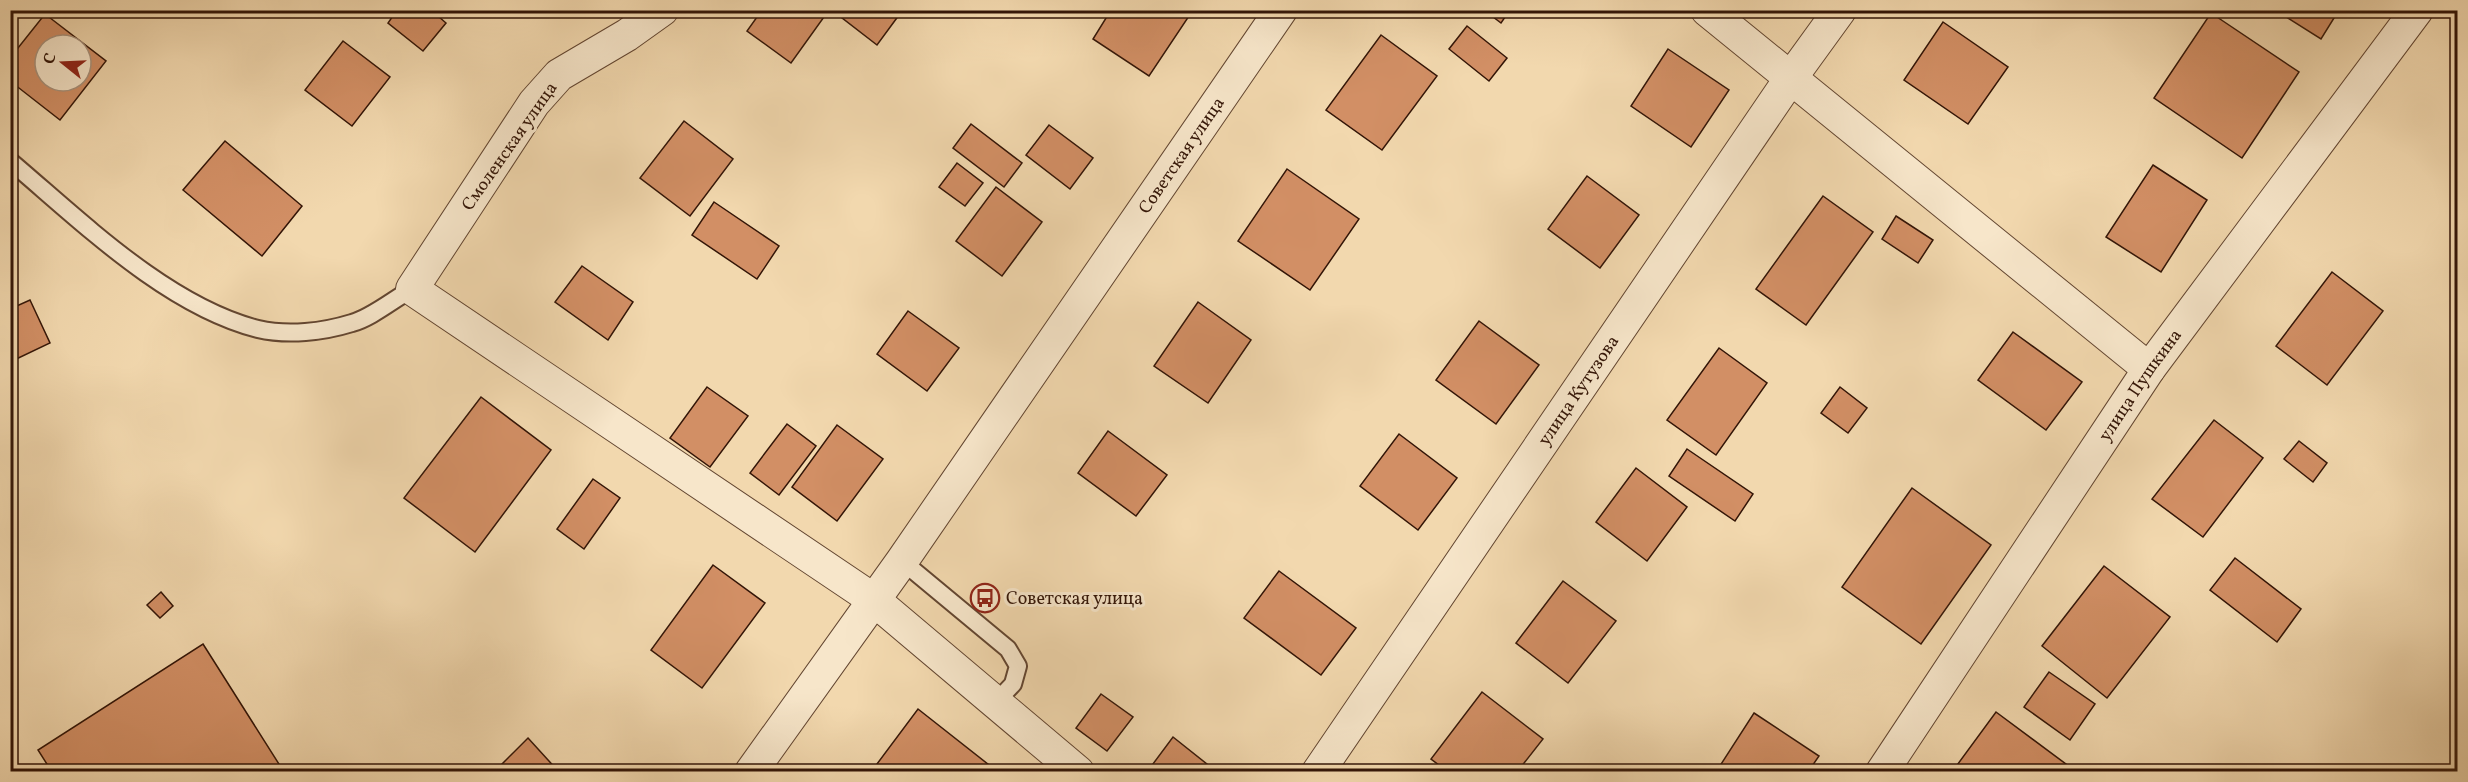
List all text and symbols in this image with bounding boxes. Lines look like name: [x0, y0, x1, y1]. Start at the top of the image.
north arrow: [33, 33, 93, 93]
text: С: [39, 51, 63, 67]
street label: Смоленская улица: [456, 77, 564, 216]
street label: Советская улица: [1133, 92, 1232, 220]
street label: улица Пушкина: [2093, 324, 2189, 447]
street label: улица Кутузова: [1533, 331, 1626, 451]
bus stop icon: Советская улица: [969, 582, 1001, 614]
place label: Советская улица: [1006, 587, 1143, 612]

